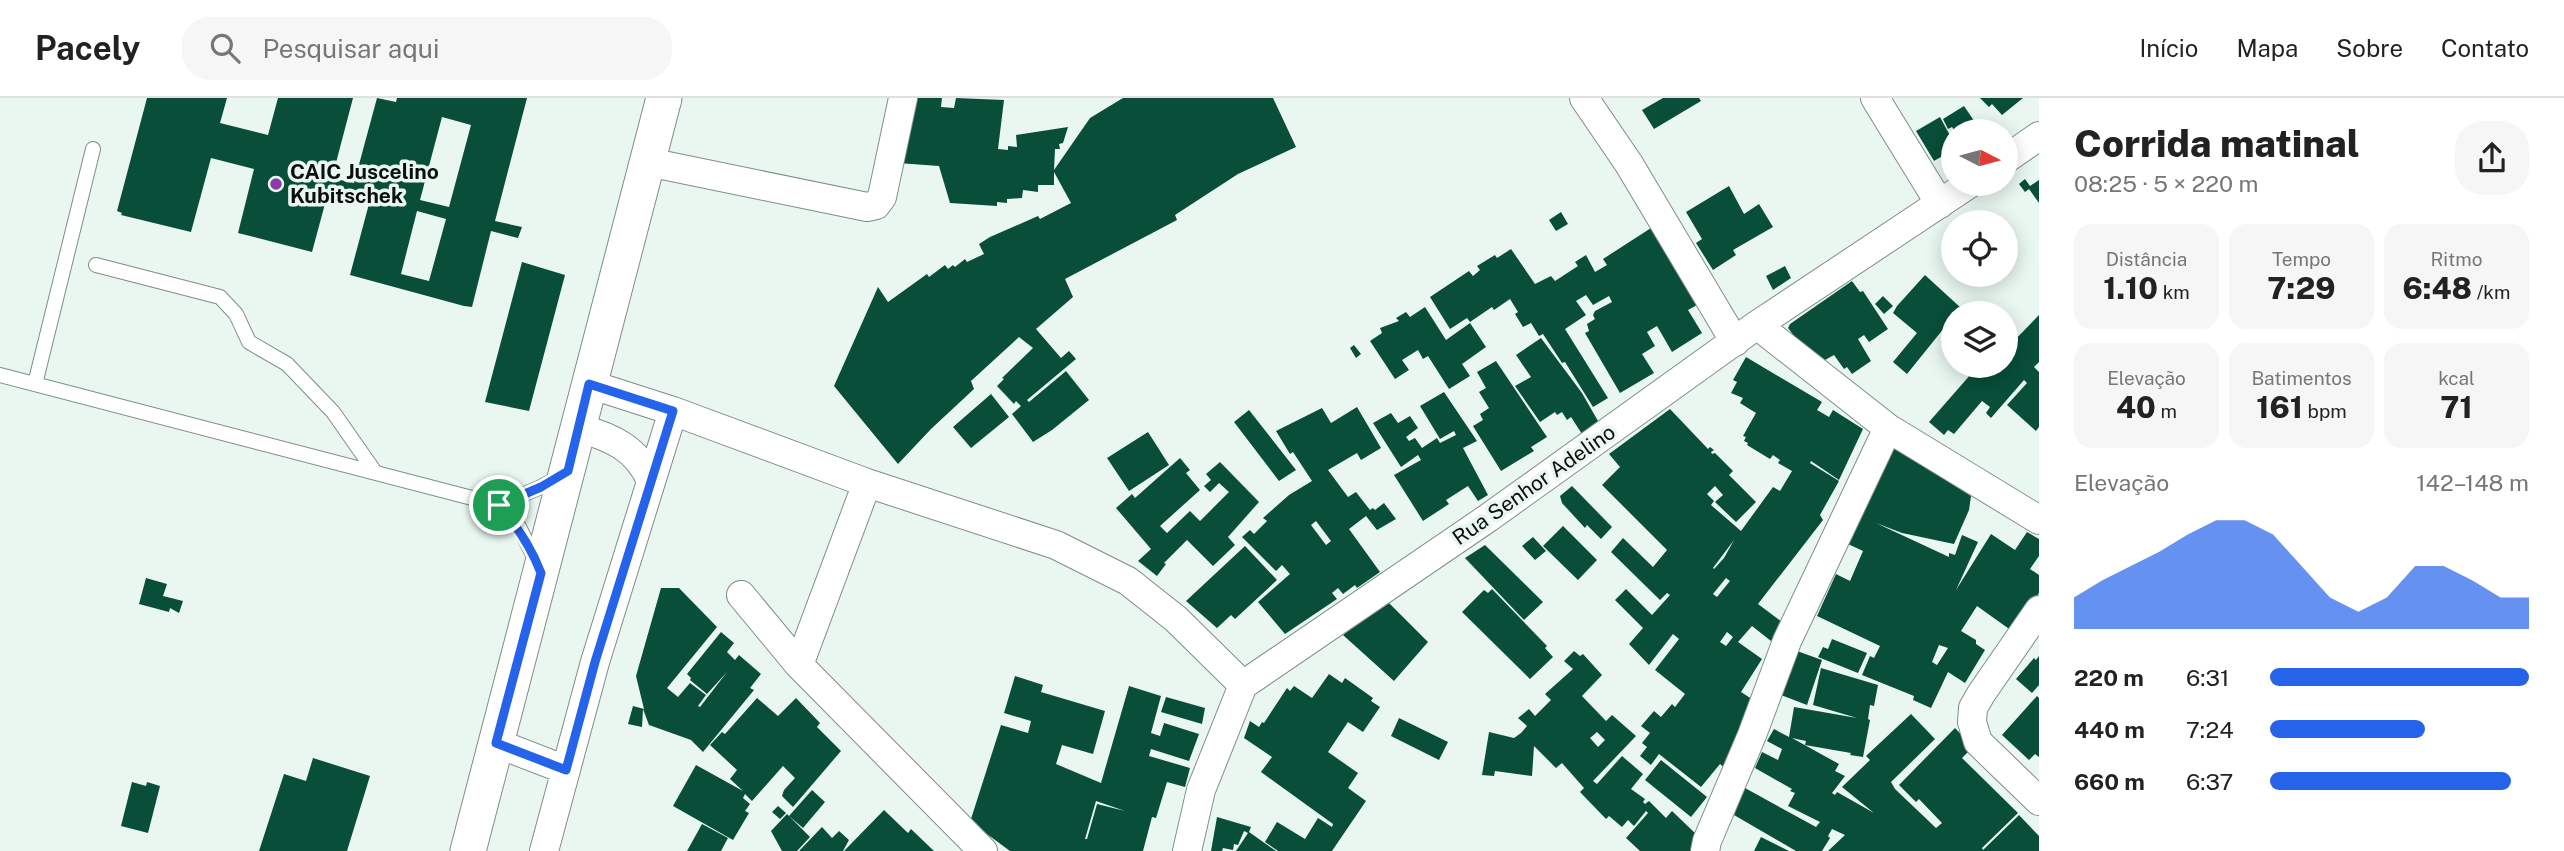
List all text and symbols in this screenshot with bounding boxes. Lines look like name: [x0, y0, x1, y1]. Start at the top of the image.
search box: [182, 17, 672, 80]
text: Pacely: [35, 29, 140, 67]
icon: search: [206, 29, 244, 67]
text: Pesquisar aqui: [262, 33, 439, 64]
text: Início: [2140, 34, 2198, 62]
text: Mapa: [2236, 34, 2298, 62]
text: Sobre: [2336, 34, 2403, 62]
text: Contato: [2441, 34, 2529, 62]
north arrow: [1941, 119, 2018, 196]
map controls: [1941, 119, 2018, 378]
text: Corrida matinal: [2074, 121, 2360, 166]
button: share: [2455, 121, 2529, 195]
place label: CAIC Juscelino Kubitschek: [290, 159, 439, 208]
text: 08:25 · 5 × 220 m: [2074, 170, 2259, 197]
marker: CAIC Juscelino Kubitschek: [268, 176, 284, 192]
button: locate: [1941, 210, 2018, 287]
text: Distância: [2106, 248, 2187, 270]
text: Tempo: [2272, 248, 2331, 270]
text: Ritmo: [2430, 248, 2483, 270]
text: 1.10: [2103, 270, 2158, 306]
text: 7:29: [2267, 270, 2336, 306]
text: 6:48: [2403, 270, 2472, 306]
text: km: [2158, 281, 2190, 303]
text: /km: [2472, 281, 2510, 303]
button: layers: [1941, 301, 2018, 378]
text: Elevação: [2107, 367, 2186, 389]
text: Batimentos: [2251, 367, 2352, 389]
text: kcal: [2438, 367, 2475, 389]
text: 40: [2116, 389, 2156, 425]
text: 161: [2256, 389, 2303, 425]
text: 71: [2440, 389, 2473, 425]
text: m: [2156, 400, 2177, 422]
text: bpm: [2303, 400, 2347, 422]
street label: Rua Senhor Adelino: [1448, 419, 1620, 550]
text: Elevação: [2074, 469, 2169, 496]
text: 142–148 m: [2416, 469, 2529, 496]
pin: [469, 475, 529, 535]
icon: arrive: [480, 486, 518, 524]
text: 220 m: [2074, 664, 2144, 691]
text: 6:31: [2186, 664, 2229, 691]
text: 440 m: [2074, 716, 2145, 743]
text: 7:24: [2186, 716, 2234, 743]
text: 660 m: [2074, 768, 2145, 795]
text: 6:37: [2186, 768, 2233, 795]

